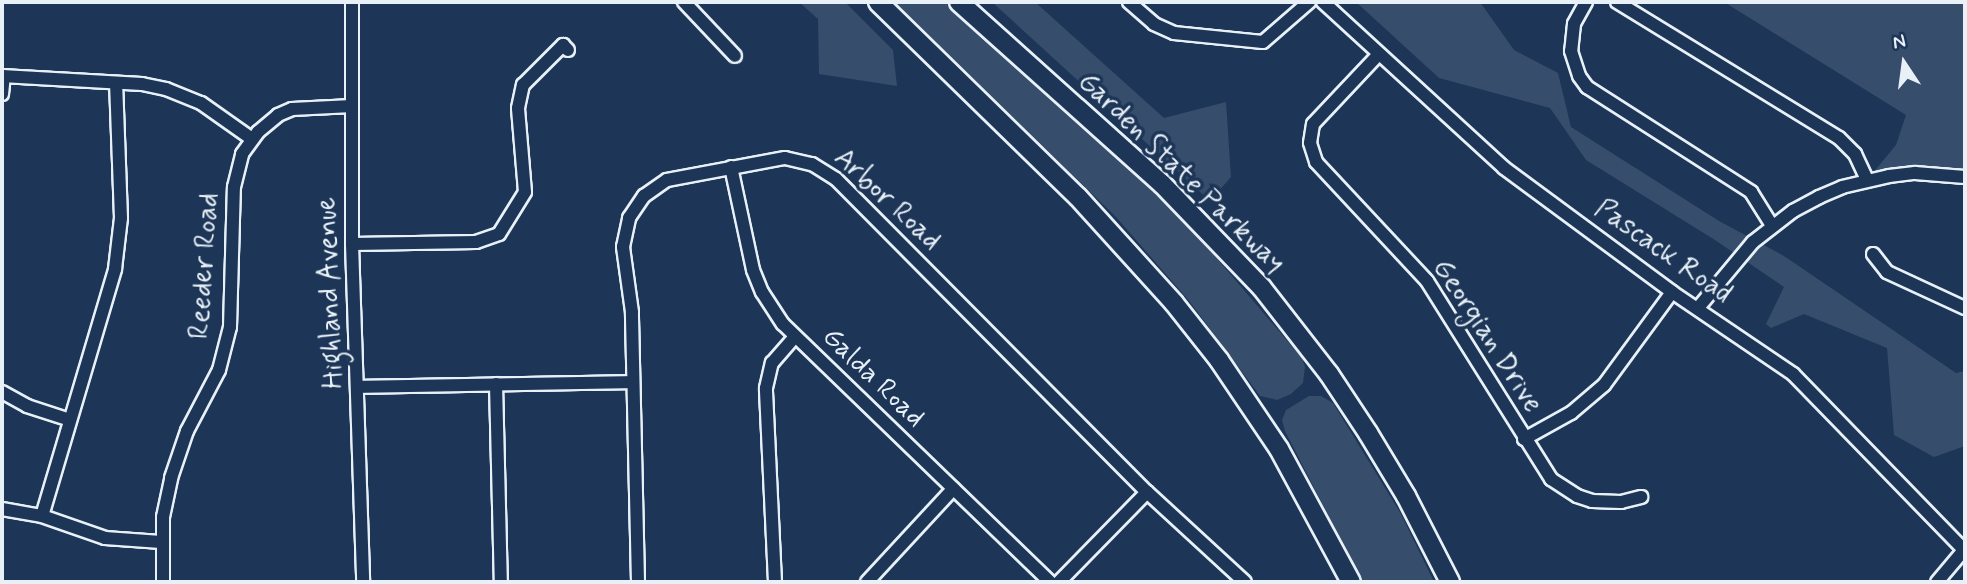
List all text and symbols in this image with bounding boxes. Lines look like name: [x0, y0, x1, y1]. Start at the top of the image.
north arrow: [1869, 28, 1939, 98]
text: N: [1890, 28, 1908, 56]
street label: Garden State Parkway: [1073, 68, 1289, 278]
street label: Arbor Road: [826, 142, 948, 258]
street label: Reeder Road: [183, 192, 227, 340]
street label: Pascack Road: [1589, 193, 1737, 311]
street label: Highland Avenue: [311, 194, 351, 392]
street label: Georgian Drive: [1425, 254, 1549, 418]
street label: Galda Road: [814, 321, 932, 435]

